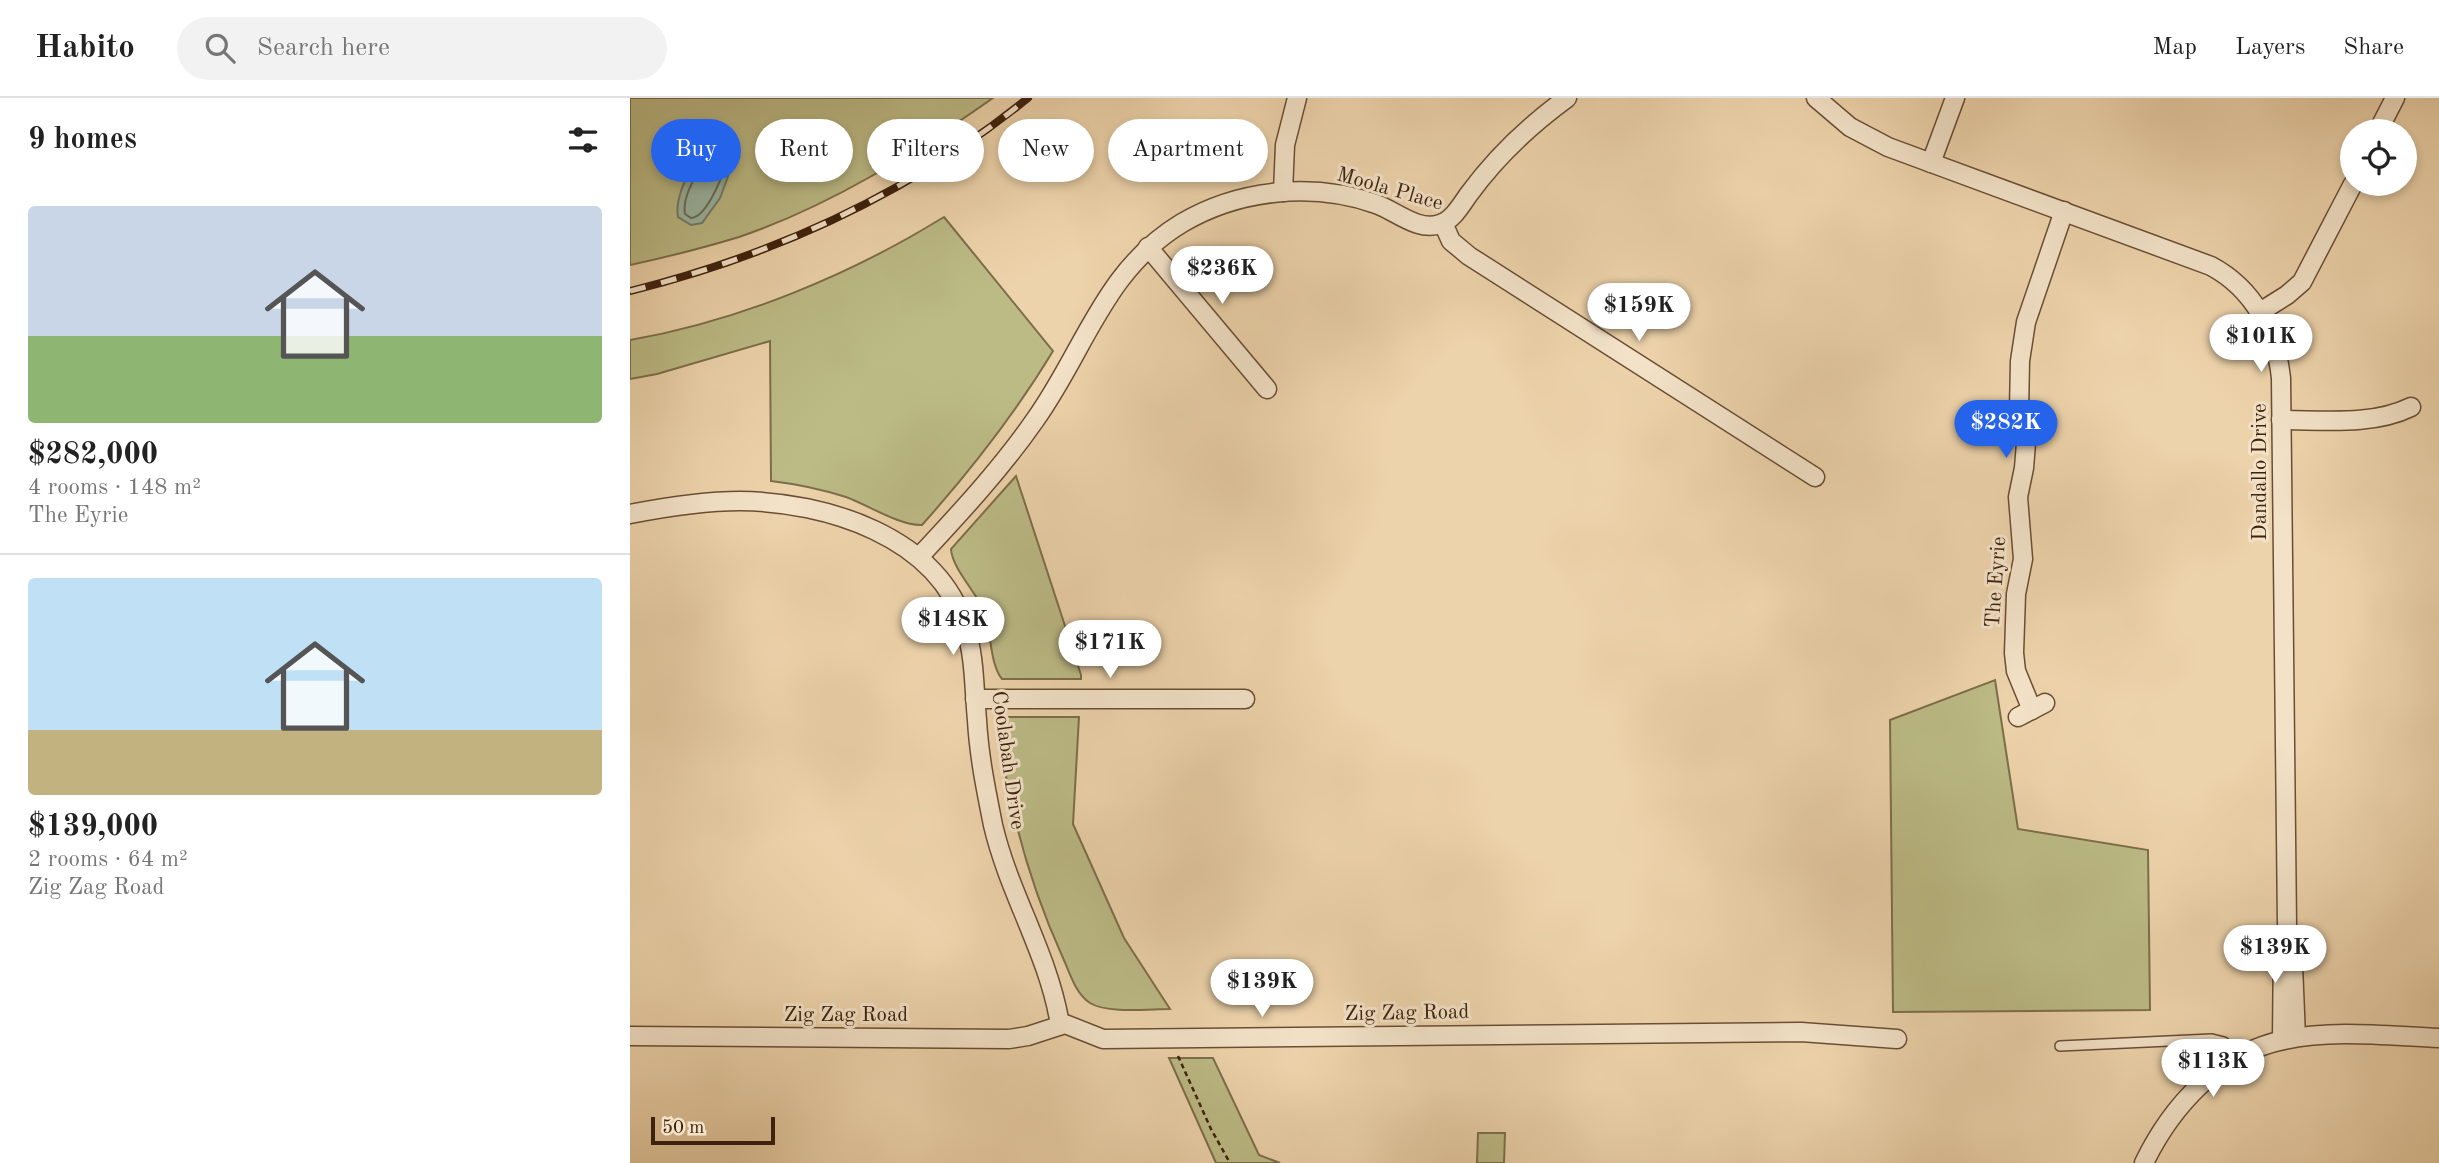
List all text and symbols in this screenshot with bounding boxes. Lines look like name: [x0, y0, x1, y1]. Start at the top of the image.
search box: [177, 17, 667, 80]
icon: search: [201, 29, 239, 67]
text: Habito: [35, 32, 135, 65]
text: Search here: [257, 35, 390, 61]
text: Map: [2153, 36, 2197, 60]
text: Layers: [2235, 36, 2305, 60]
text: Share: [2343, 36, 2404, 60]
chip: Buy: [651, 119, 741, 182]
chip: Rent: [755, 119, 853, 182]
chip: Filters: [867, 119, 984, 182]
chip: New: [998, 119, 1094, 182]
chip: Apartment: [1108, 119, 1268, 182]
map controls: [2340, 119, 2417, 196]
button: locate: [2340, 119, 2417, 196]
icon: filters: [564, 121, 602, 159]
text: 9 homes: [28, 125, 137, 155]
street label: Moola Place: [1334, 164, 1445, 215]
pin: $236K: [1173, 246, 1271, 306]
icon: home: [252, 251, 378, 377]
text: $236K: [1186, 257, 1258, 280]
pin: $159K: [1590, 284, 1688, 343]
text: $159K: [1603, 294, 1675, 317]
pin: $101K: [2212, 314, 2310, 374]
text: $101K: [2225, 325, 2297, 348]
pin: $282K: [1957, 400, 2055, 460]
street label: Dandallo Drive: [2250, 403, 2271, 541]
text: $282K: [1970, 411, 2042, 434]
text: $282,000: [28, 440, 158, 470]
text: 4 rooms · 148 m²: [28, 476, 201, 499]
text: The Eyrie: [28, 504, 128, 527]
street label: The Eyrie: [1983, 536, 2010, 628]
pin: $148K: [904, 598, 1002, 657]
text: $148K: [917, 608, 989, 631]
pin: $171K: [1061, 620, 1159, 680]
icon: home: [252, 623, 378, 749]
text: $171K: [1074, 631, 1146, 654]
street label: Coolabah Drive: [987, 690, 1028, 831]
text: $139,000: [28, 812, 158, 842]
text: 2 rooms · 64 m²: [28, 848, 188, 871]
text: Zig Zag Road: [28, 876, 165, 899]
pin: $139K: [2226, 926, 2324, 985]
text: $139K: [2239, 936, 2311, 959]
pin: $139K: [1213, 960, 1311, 1019]
text: $139K: [1226, 970, 1298, 993]
street label: Zig Zag Road: [1345, 1002, 1470, 1025]
street label: Zig Zag Road: [784, 1005, 908, 1026]
pin: $113K: [2164, 1040, 2262, 1099]
text: $113K: [2177, 1050, 2249, 1073]
scale bar: [651, 1114, 775, 1146]
text: 50 m: [662, 1119, 704, 1138]

